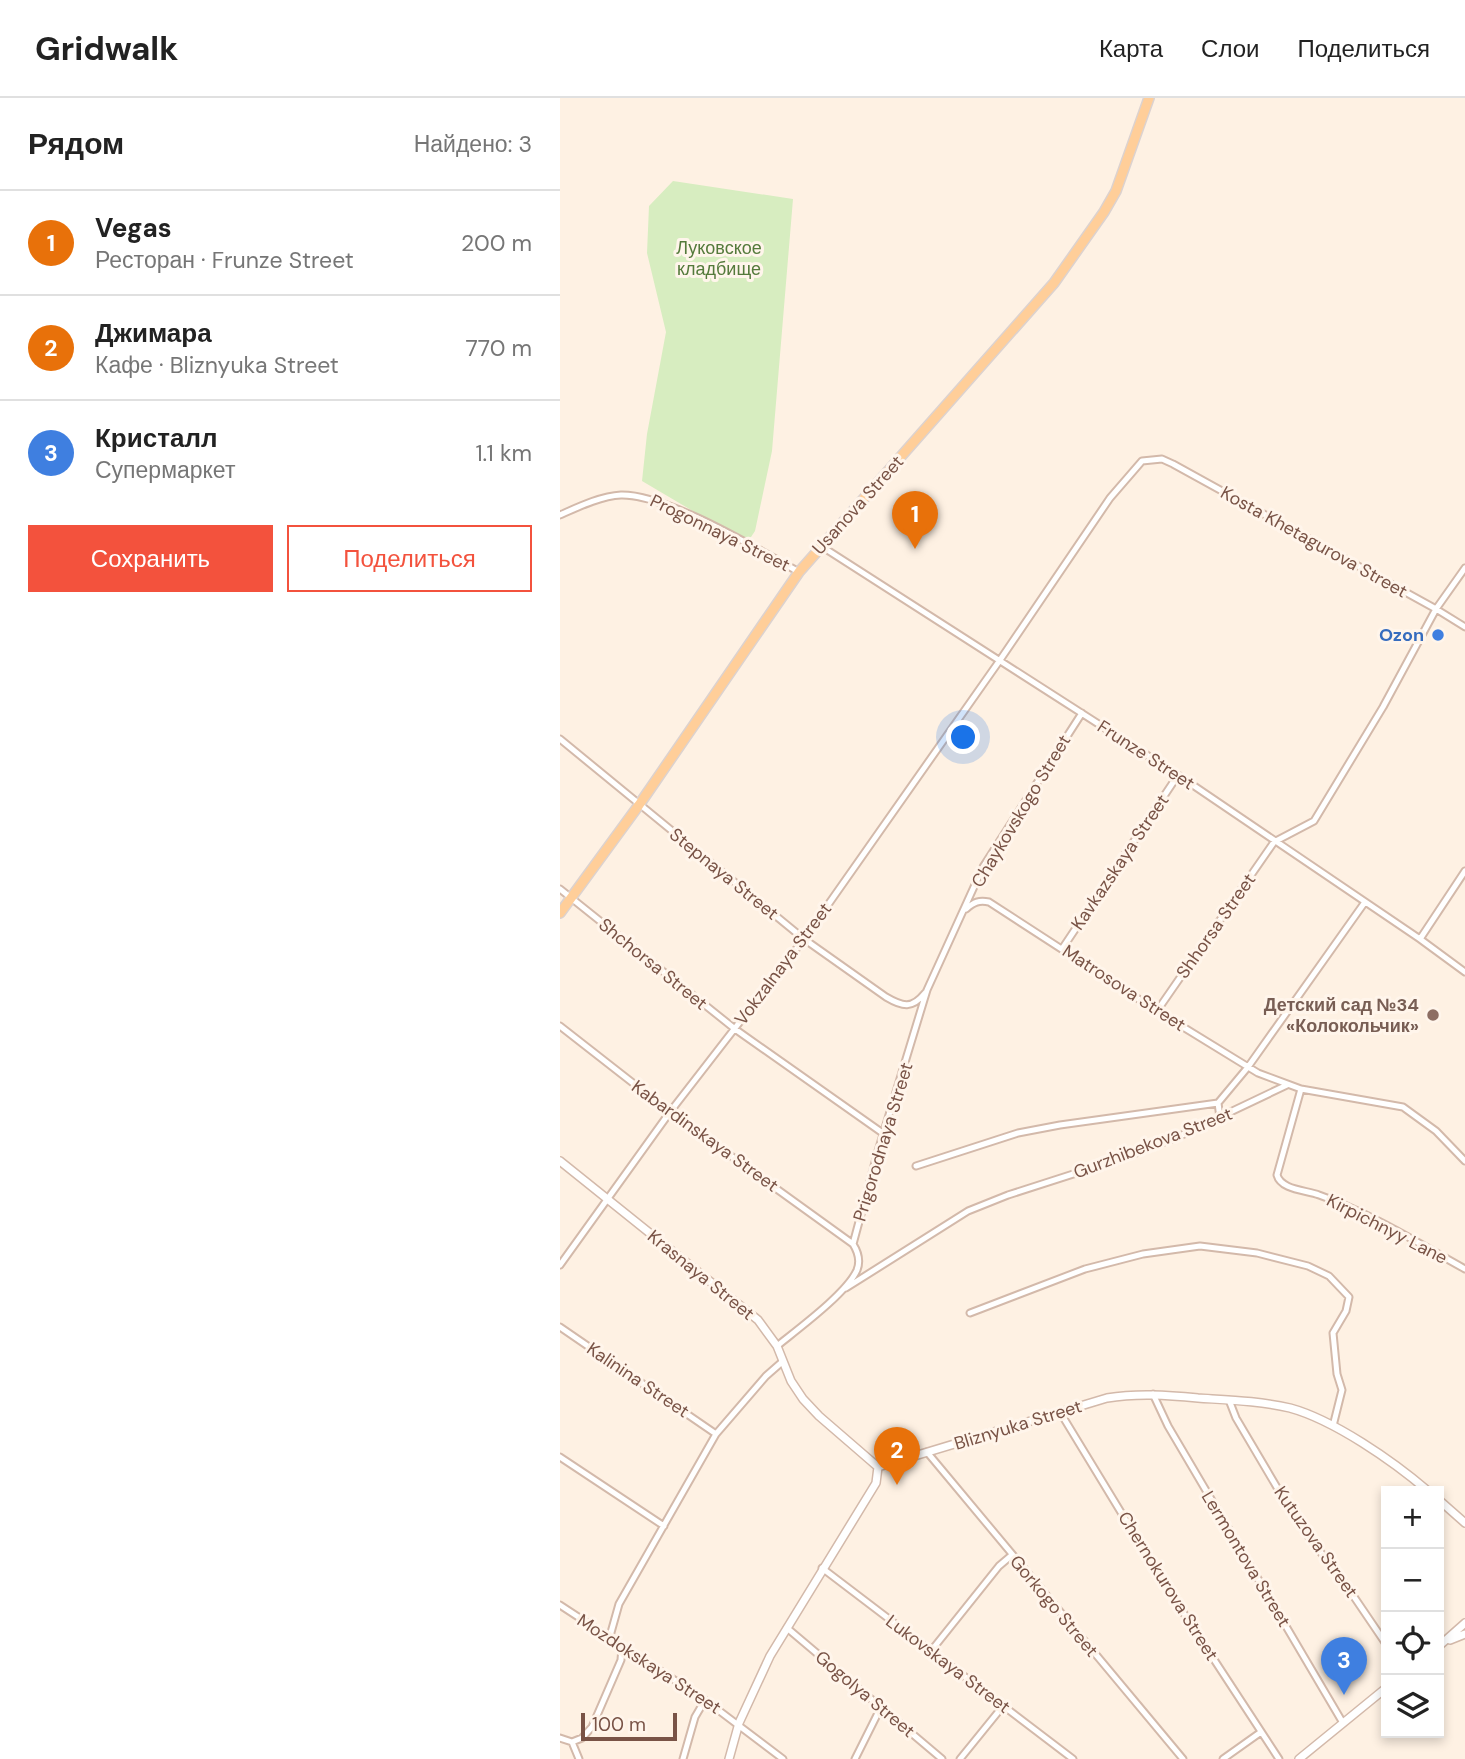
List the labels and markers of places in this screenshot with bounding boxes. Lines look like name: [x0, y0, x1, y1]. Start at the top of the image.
pin: 1: [892, 491, 938, 549]
place label: Ozon: [1379, 623, 1424, 647]
marker: Ozon: [1430, 627, 1446, 643]
place label: Детский сад №34 «Колокольчик»: [1264, 993, 1419, 1038]
marker: Детский сад №34 «Колокольчик»: [1425, 1007, 1441, 1023]
pin: 2: [874, 1427, 920, 1485]
pin: 3: [1321, 1637, 1367, 1695]

